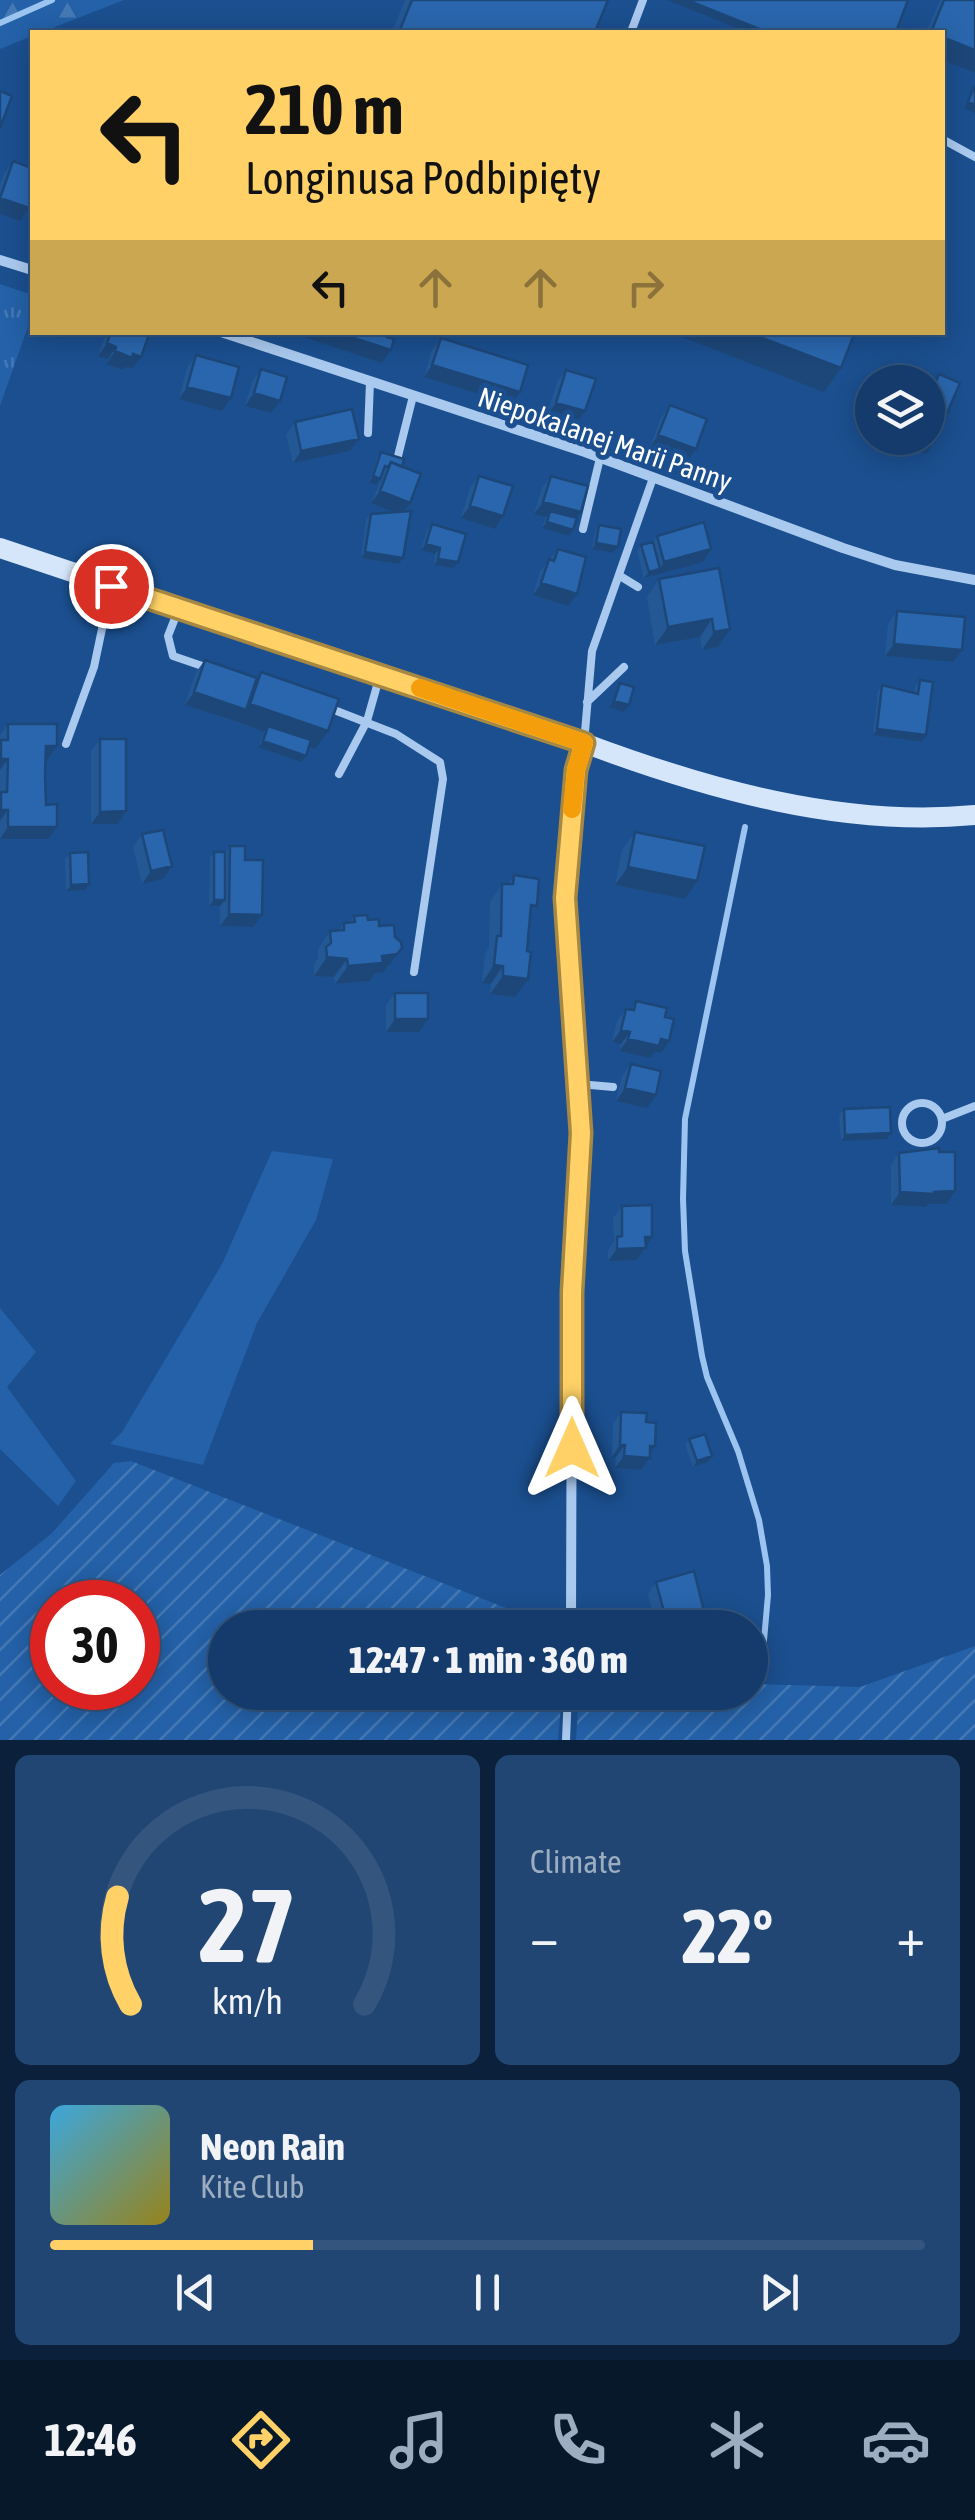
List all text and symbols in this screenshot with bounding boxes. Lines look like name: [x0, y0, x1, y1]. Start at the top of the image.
text: 210 m: [245, 69, 404, 149]
icon: left: [80, 70, 210, 200]
text: Longinusa Podbipięty: [245, 152, 601, 204]
icon: left: [303, 260, 358, 315]
icon: ahead: [408, 260, 463, 315]
icon: ahead: [513, 260, 568, 315]
icon: right: [618, 260, 673, 315]
map controls: [855, 365, 945, 455]
button: layers: [855, 365, 945, 455]
street label: Niepokalanej Marii Panny: [474, 381, 736, 497]
pin: [69, 544, 154, 629]
icon: arrive: [84, 559, 139, 614]
position arrow: [520, 1396, 624, 1500]
speed limit sign: 30: [30, 1580, 160, 1710]
text: 12:47 · 1 min · 360 m: [348, 1638, 628, 1681]
text: Climate: [530, 1843, 622, 1880]
text: 27: [199, 1865, 296, 1984]
text: 22°: [682, 1893, 773, 1979]
text: −: [530, 1905, 559, 1968]
text: +: [896, 1905, 925, 1968]
text: km/h: [212, 1981, 283, 2022]
text: Neon Rain: [200, 2125, 345, 2168]
text: Kite Club: [200, 2168, 304, 2205]
icon: previous: [168, 2265, 223, 2320]
icon: pause: [460, 2265, 515, 2320]
icon: next: [752, 2265, 807, 2320]
icon: directions: [226, 2405, 296, 2475]
icon: music: [384, 2405, 454, 2475]
icon: phone: [543, 2405, 613, 2475]
icon: climate: [702, 2405, 772, 2475]
icon: car: [861, 2405, 931, 2475]
text: 12:46: [44, 2414, 137, 2466]

